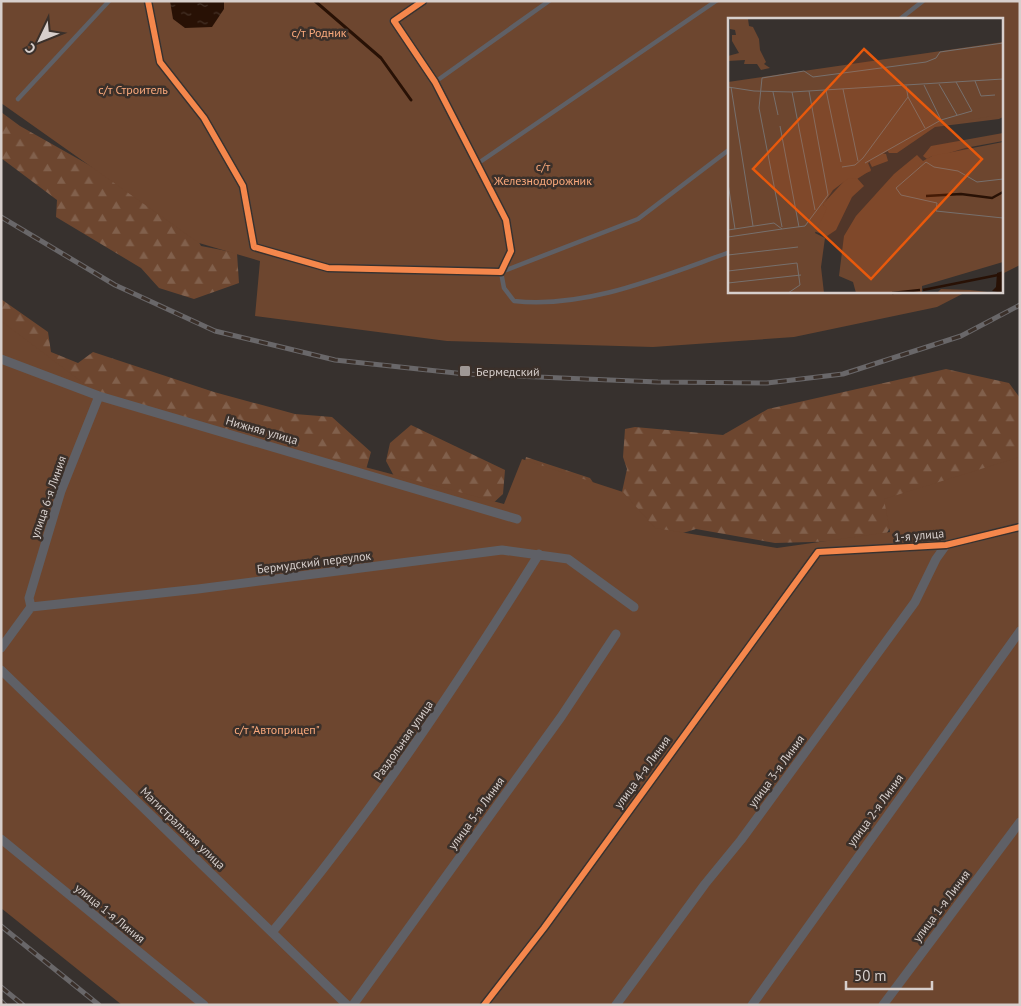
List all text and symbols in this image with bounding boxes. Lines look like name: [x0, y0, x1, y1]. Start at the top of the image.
north arrow: [15, 15, 65, 65]
inset map: [728, 18, 1004, 292]
park label: с/т Родник: [291, 25, 347, 40]
text: С: [21, 40, 40, 58]
park label: с/т Строитель: [98, 82, 168, 97]
park label: с/т Железнодорожник: [493, 159, 592, 188]
marker: Бермедский: [458, 364, 472, 378]
place label: Бермедский: [476, 364, 540, 379]
street label: Нижняя улица: [224, 413, 300, 447]
street label: улица 6-я Линия: [27, 454, 69, 540]
street label: 1-я улица: [893, 525, 945, 545]
street label: Бермудский переулок: [256, 548, 372, 576]
street label: Раздольная улица: [370, 697, 436, 783]
park label: с/т "Автоприцеп": [234, 722, 320, 737]
street label: улица 3-я Линия: [745, 732, 807, 810]
street label: улица 4-я Линия: [611, 733, 673, 811]
street label: улица 2-я Линия: [844, 771, 906, 849]
street label: улица 5-я Линия: [445, 774, 507, 852]
street label: Магистральная улица: [137, 784, 229, 872]
street label: улица 1-я Линия: [909, 867, 973, 945]
street label: улица 1-я Линия: [72, 880, 148, 946]
scale bar: [846, 958, 932, 990]
text: 50 m: [854, 966, 887, 985]

